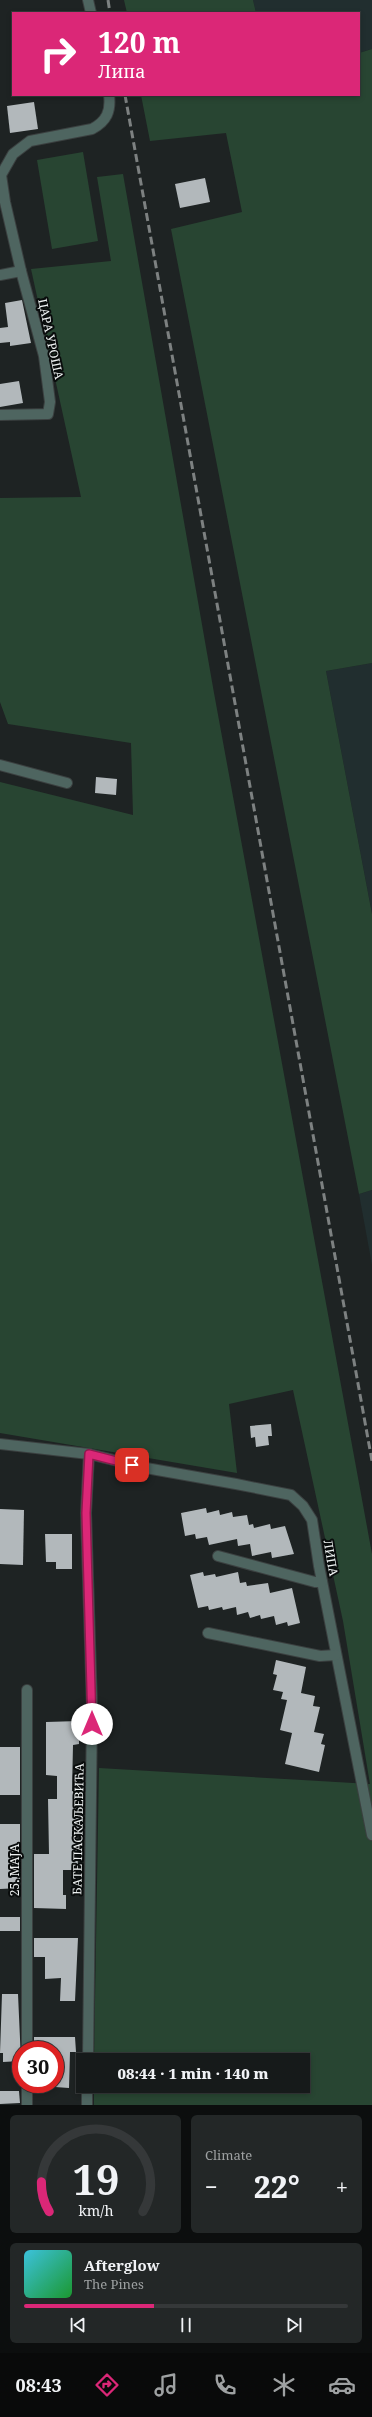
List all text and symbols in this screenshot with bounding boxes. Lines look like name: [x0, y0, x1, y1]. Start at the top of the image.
text: 120 m: [98, 23, 180, 61]
icon: right: [32, 28, 84, 80]
text: Липа: [98, 59, 145, 83]
street label: ЦАРА УРОША: [34, 297, 68, 381]
pin: [115, 1448, 149, 1482]
icon: arrive: [121, 1454, 143, 1476]
street label: ЛИПА: [319, 1539, 343, 1578]
position arrow: [71, 1703, 113, 1745]
street label: БАТЕ ПАСКАЉЕВИЋА: [68, 1762, 88, 1895]
street label: 25. МАЈА: [6, 1843, 23, 1896]
speed limit sign: 30: [12, 2041, 64, 2093]
text: 08:44 · 1 min · 140 m: [117, 2063, 269, 2083]
text: Climate: [205, 2146, 252, 2164]
text: 19: [72, 2151, 119, 2207]
text: 22°: [254, 2166, 300, 2207]
text: −: [205, 2171, 218, 2201]
text: +: [336, 2171, 348, 2201]
text: km/h: [78, 2201, 113, 2220]
text: Afterglow: [84, 2255, 160, 2275]
text: The Pines: [84, 2275, 144, 2293]
icon: previous: [67, 2314, 89, 2336]
icon: pause: [175, 2314, 197, 2336]
icon: next: [283, 2314, 305, 2336]
icon: directions: [93, 2371, 121, 2399]
icon: music: [152, 2371, 180, 2399]
icon: phone: [211, 2371, 239, 2399]
icon: climate: [270, 2371, 298, 2399]
icon: car: [328, 2371, 356, 2399]
text: 08:43: [15, 2373, 62, 2397]

